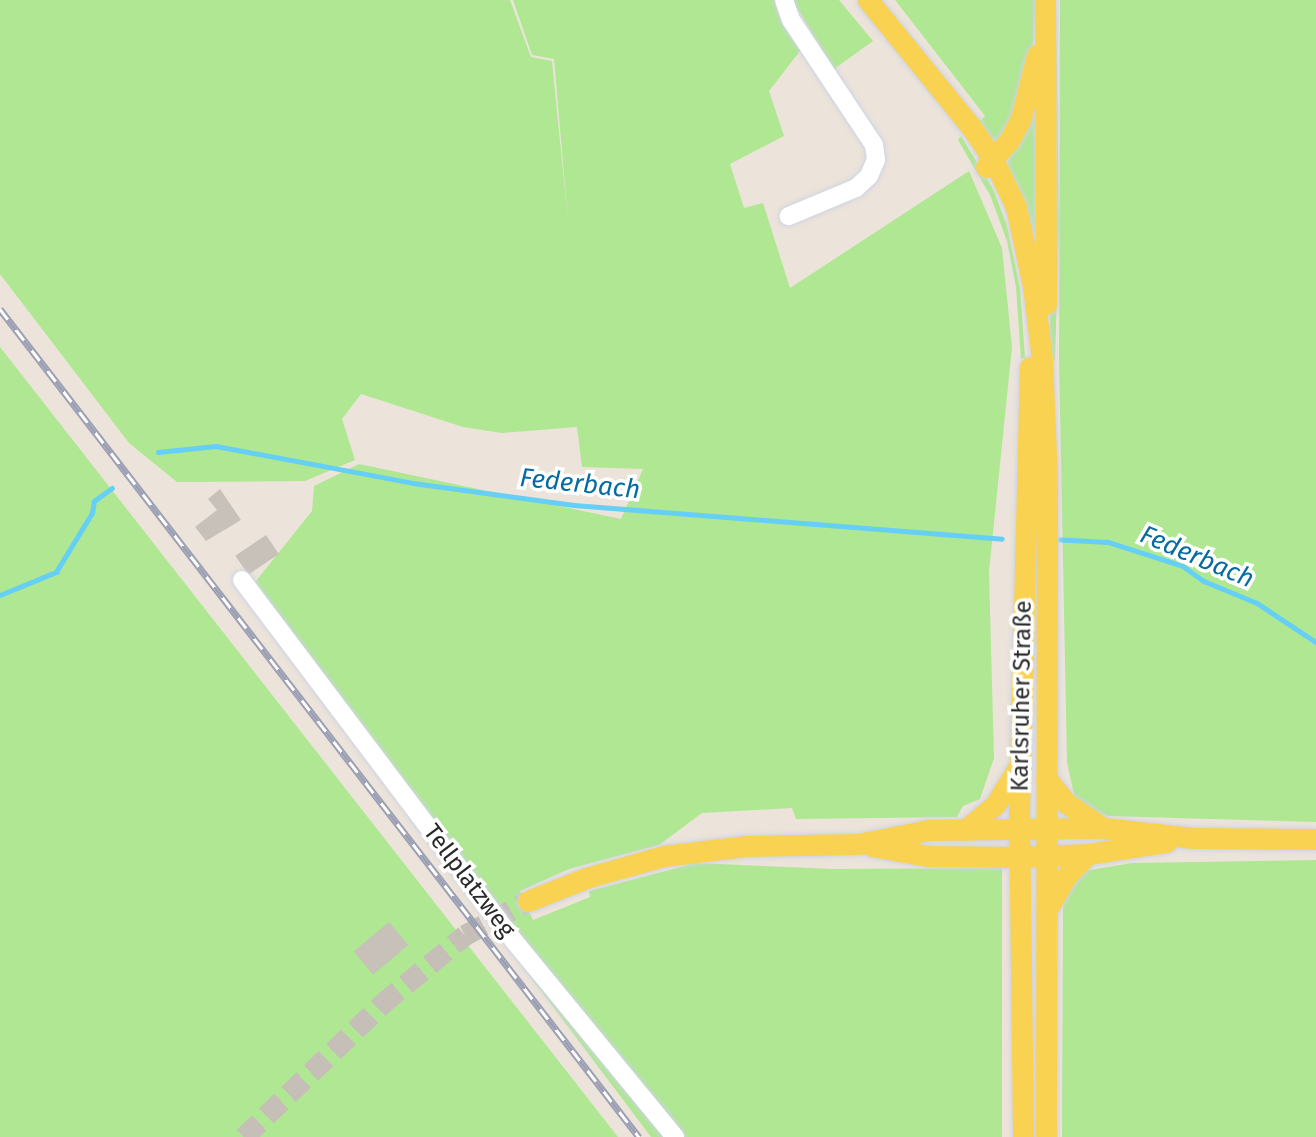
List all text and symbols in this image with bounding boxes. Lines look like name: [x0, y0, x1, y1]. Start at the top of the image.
water label: Federbach: [518, 462, 642, 506]
water label: Federbach: [1135, 519, 1259, 595]
street label: Karlsruher Straße: [1006, 600, 1038, 792]
street label: Tellplatzweg: [417, 819, 521, 943]

